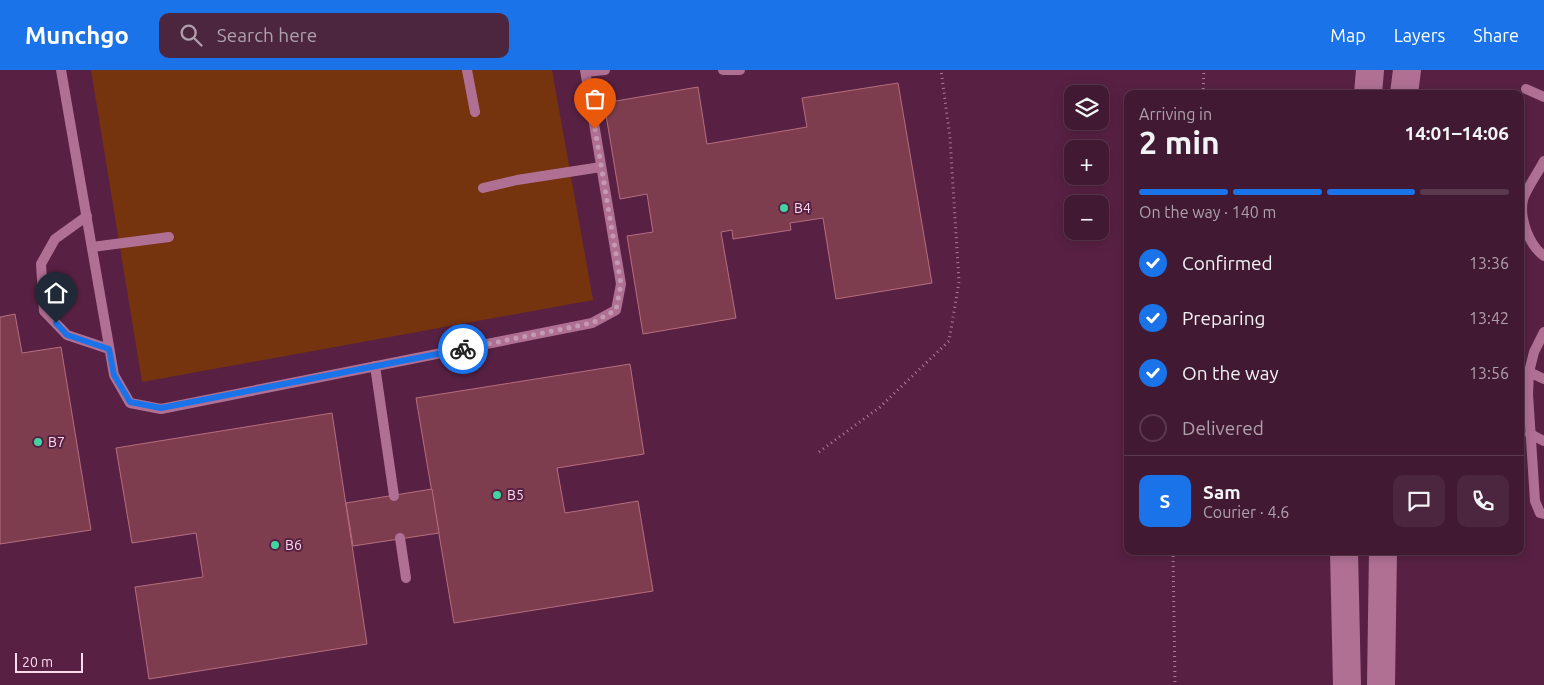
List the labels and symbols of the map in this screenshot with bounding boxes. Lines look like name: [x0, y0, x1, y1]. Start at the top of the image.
pin: [574, 78, 616, 129]
place label: B4: [794, 200, 811, 216]
marker: B4: [778, 202, 790, 214]
pin: [35, 272, 77, 323]
courier: [438, 324, 488, 374]
place label: B7: [48, 434, 65, 450]
marker: B7: [32, 436, 44, 448]
place label: B5: [507, 487, 524, 503]
marker: B5: [491, 489, 503, 501]
place label: B6: [285, 537, 302, 553]
marker: B6: [269, 539, 281, 551]
scale bar: [15, 650, 82, 673]

